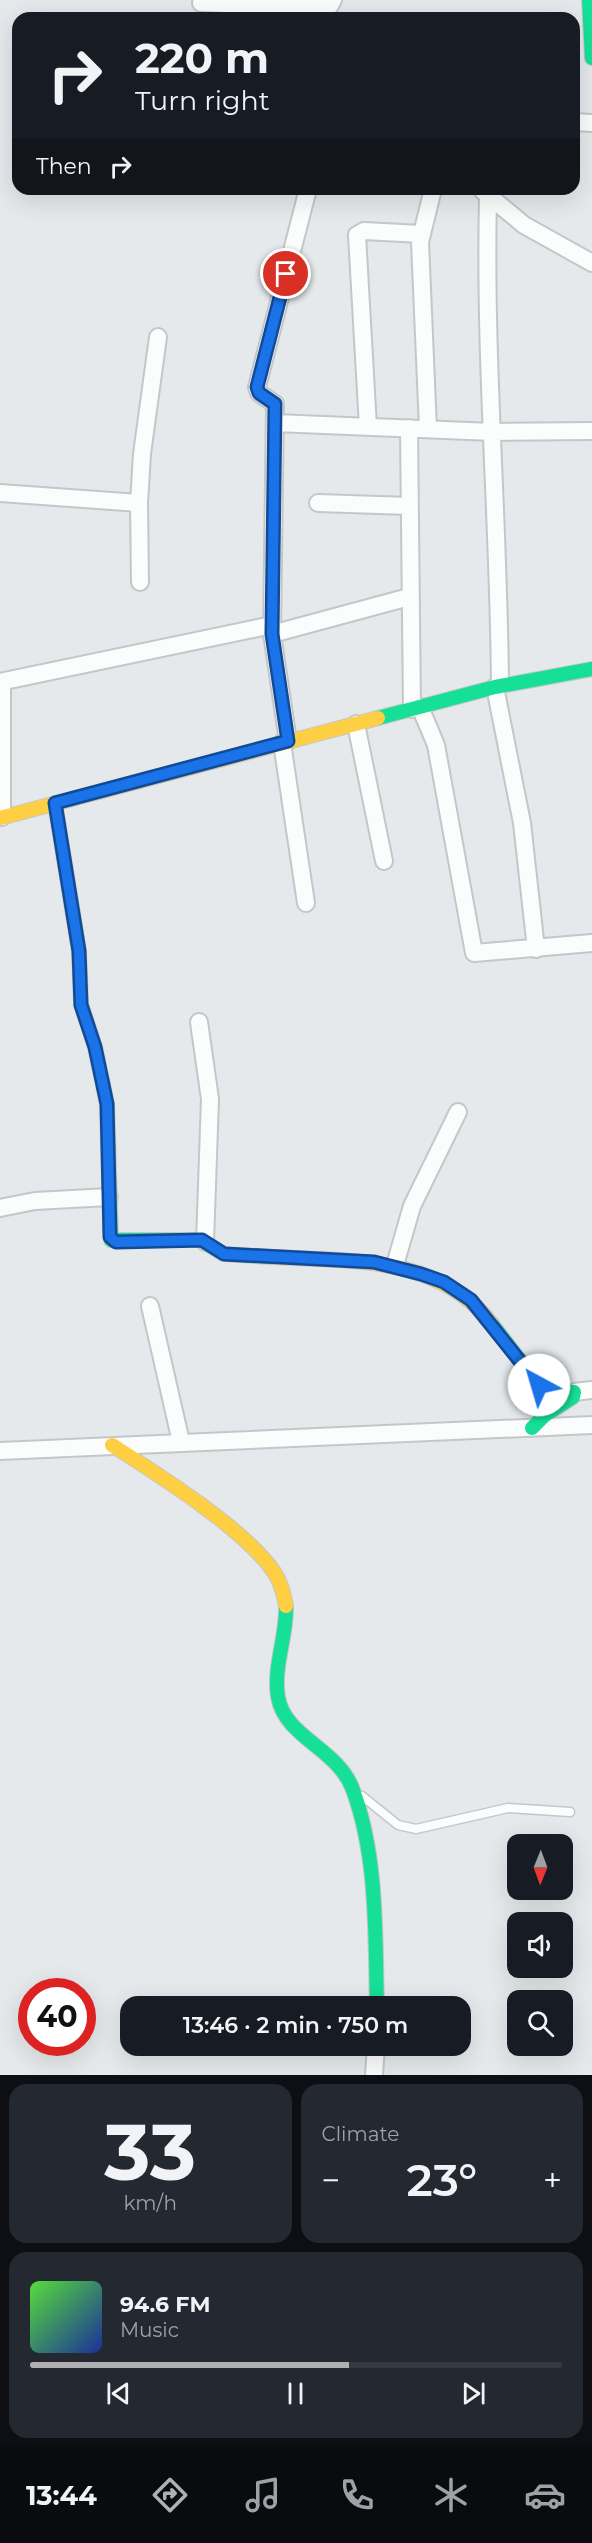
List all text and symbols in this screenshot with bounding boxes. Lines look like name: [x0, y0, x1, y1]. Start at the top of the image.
text: 220 m: [135, 32, 269, 84]
icon: right: [36, 36, 114, 114]
text: Turn right: [135, 84, 270, 117]
icon: right: [104, 150, 137, 183]
text: Then: [36, 153, 92, 180]
pin: [260, 248, 311, 299]
icon: arrive: [269, 257, 302, 290]
position arrow: [507, 1353, 571, 1417]
north arrow: [507, 1834, 573, 1900]
map controls: [507, 1834, 573, 2056]
button: sound: [507, 1912, 573, 1978]
speed limit sign: 40: [18, 1978, 96, 2056]
button: search: [507, 1990, 573, 2056]
text: 13:46 · 2 min · 750 m: [183, 2012, 408, 2039]
text: 33: [104, 2104, 196, 2200]
text: Climate: [322, 2122, 399, 2146]
text: 23°: [406, 2152, 477, 2207]
text: −: [322, 2160, 340, 2200]
text: +: [543, 2160, 562, 2200]
text: km/h: [124, 2191, 177, 2215]
text: 94.6 FM: [120, 2291, 210, 2318]
text: Music: [120, 2318, 179, 2342]
icon: previous: [102, 2377, 135, 2410]
icon: pause: [279, 2377, 312, 2410]
icon: next: [457, 2377, 490, 2410]
icon: directions: [149, 2474, 191, 2516]
icon: music: [242, 2474, 284, 2516]
icon: phone: [336, 2474, 378, 2516]
icon: climate: [430, 2474, 472, 2516]
icon: car: [524, 2474, 566, 2516]
text: 13:44: [26, 2479, 97, 2512]

